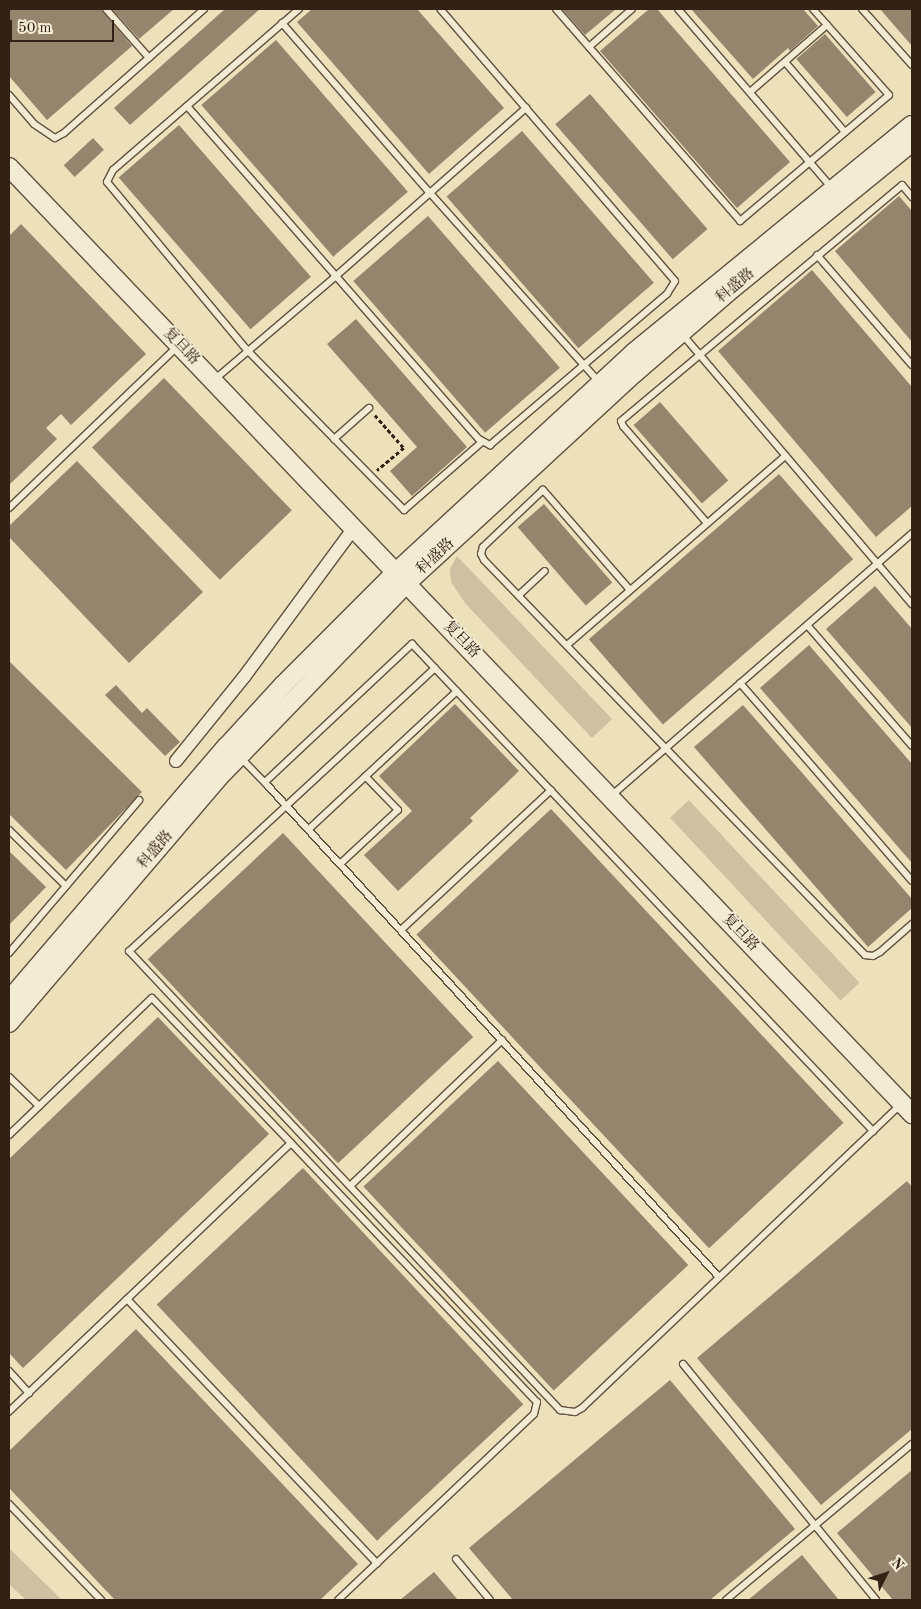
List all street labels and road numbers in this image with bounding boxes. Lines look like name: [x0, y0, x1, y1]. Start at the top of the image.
street label: 科盛路: [713, 265, 759, 307]
street label: 复旦路: [159, 325, 203, 369]
street label: 科盛路: [413, 535, 459, 579]
street label: 复旦路: [439, 618, 483, 662]
street label: 科盛路: [134, 827, 178, 873]
street label: 复旦路: [718, 911, 762, 955]

